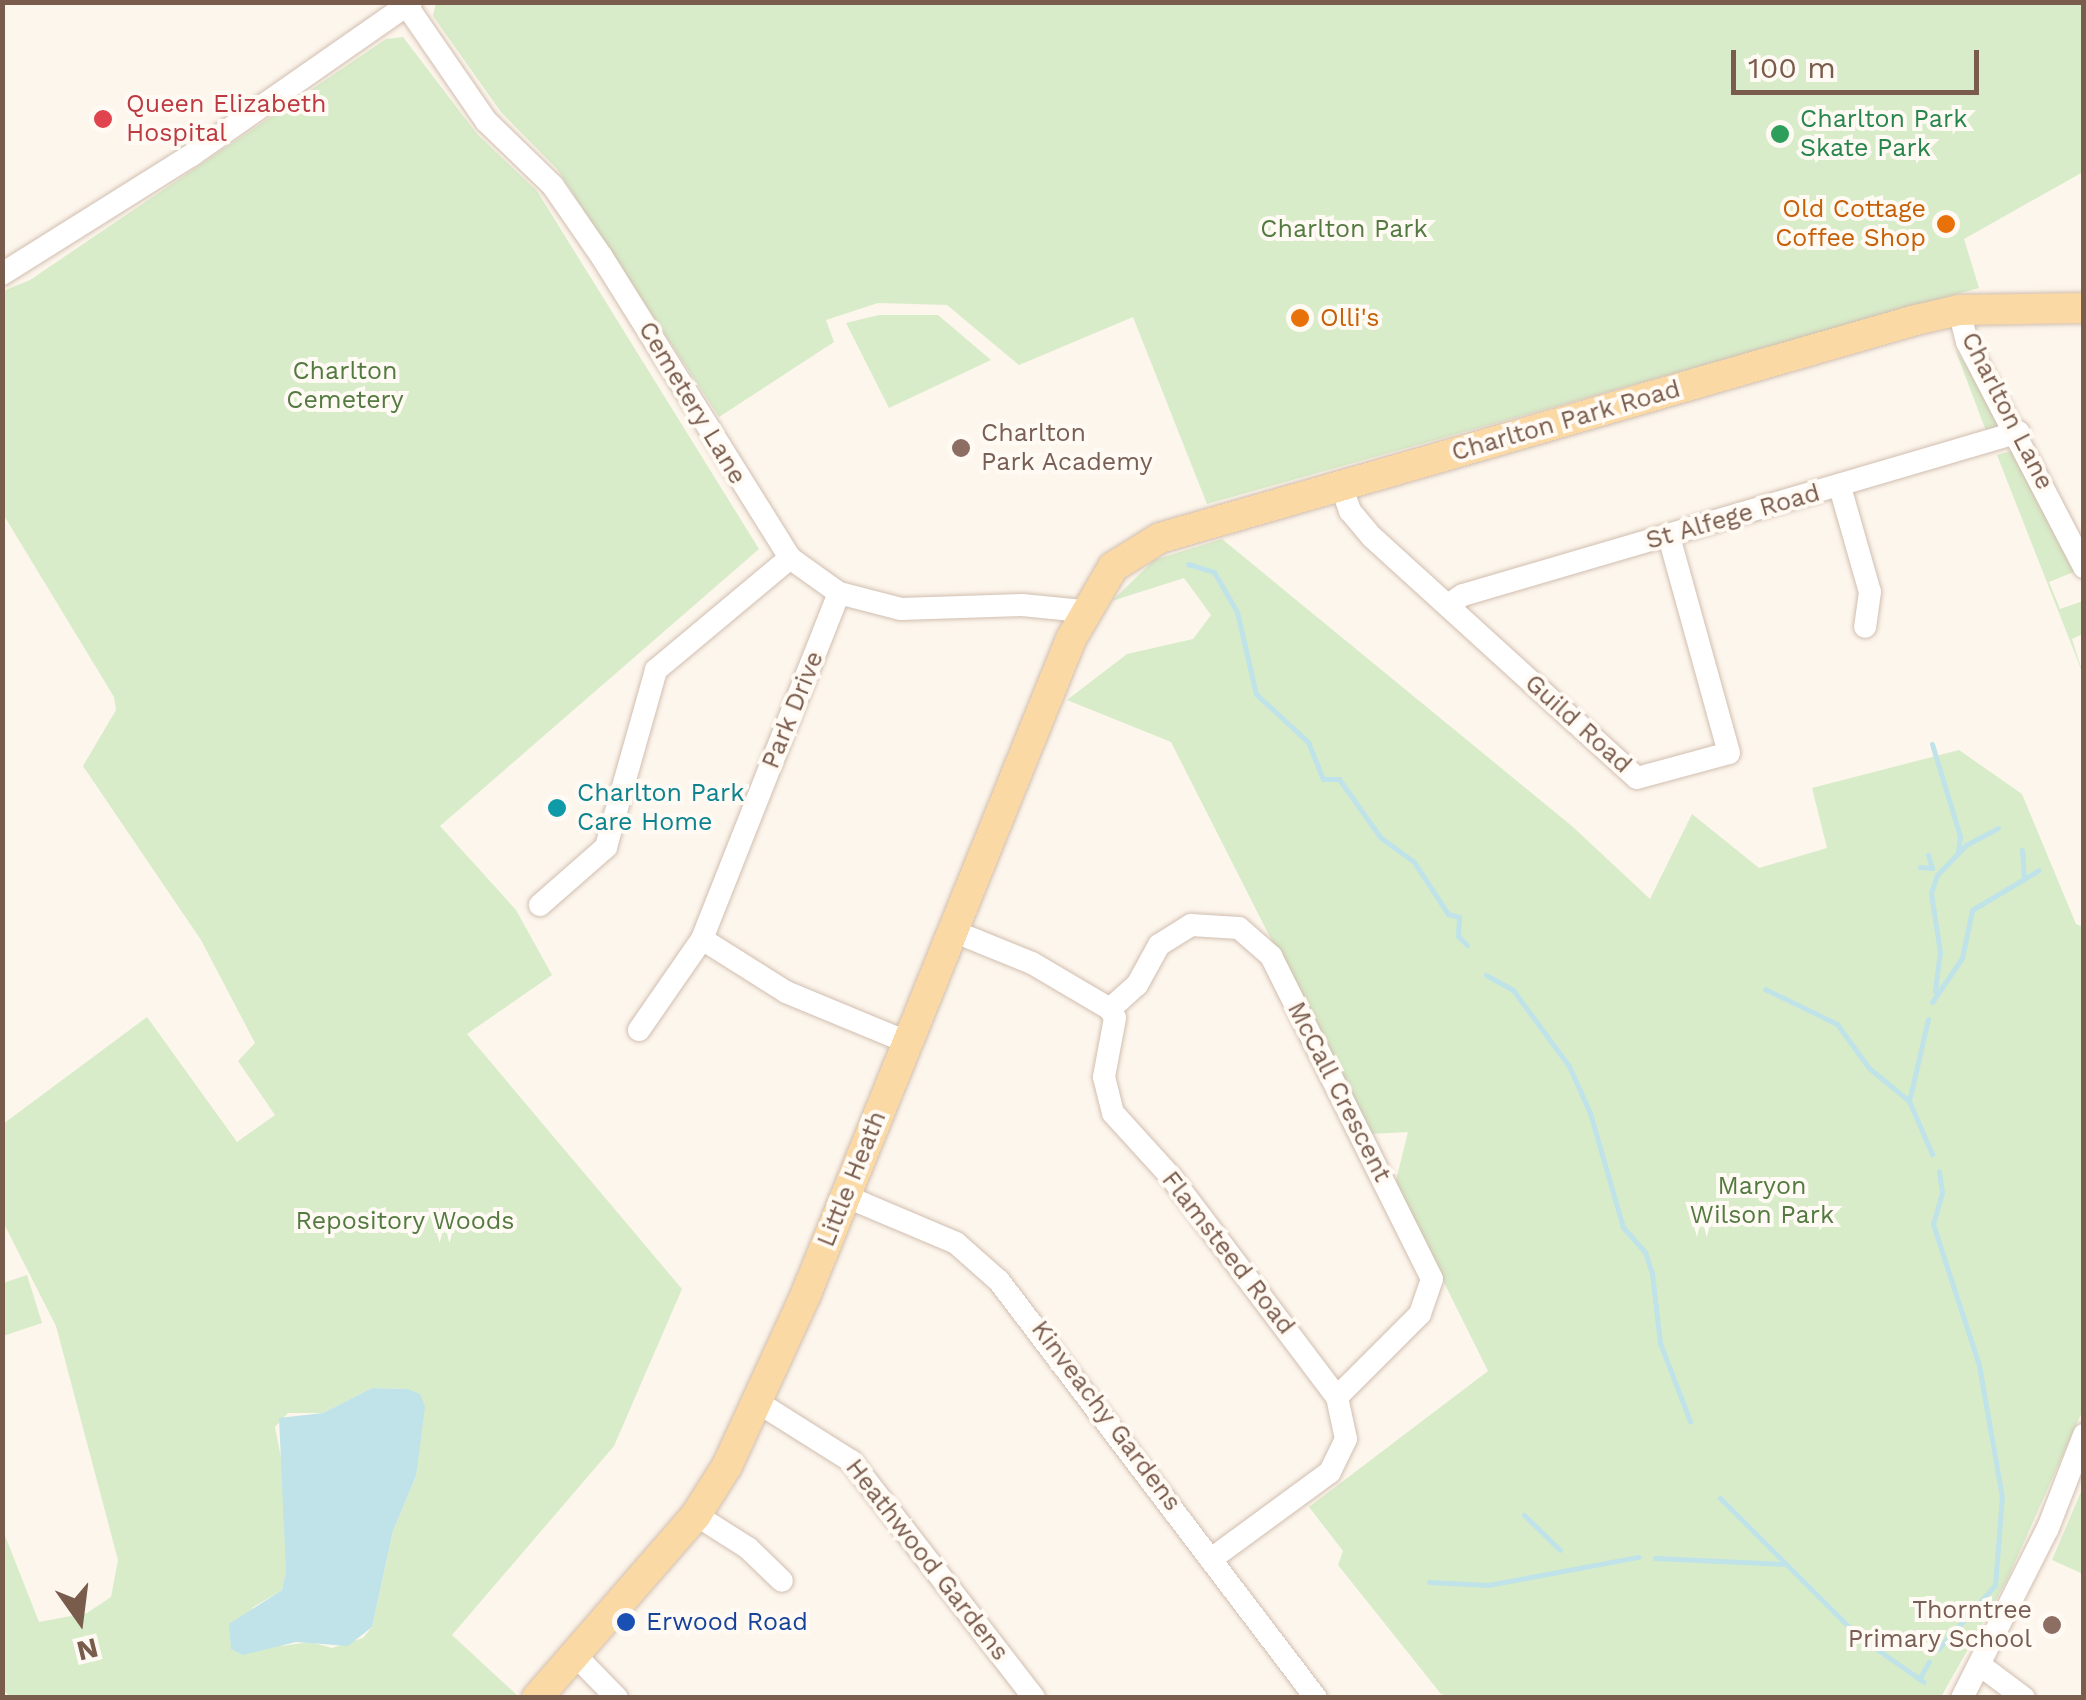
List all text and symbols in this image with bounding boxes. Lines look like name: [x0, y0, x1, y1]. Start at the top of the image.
scale bar: [1736, 30, 1984, 92]
text: 100 m: [1748, 50, 1836, 85]
place label: Queen Elizabeth Hospital: [126, 90, 326, 149]
place label: Charlton Park Skate Park: [1800, 105, 1967, 164]
marker: Queen Elizabeth Hospital: [90, 106, 116, 132]
marker: Charlton Park Skate Park: [1769, 123, 1791, 145]
place label: Old Cottage Coffee Shop: [1775, 195, 1926, 254]
marker: Old Cottage Coffee Shop: [1935, 213, 1957, 235]
park label: Charlton Park: [1260, 214, 1428, 244]
place label: Olli's: [1320, 303, 1379, 333]
marker: Olli's: [1289, 307, 1311, 329]
street label: Cemetery Lane: [632, 316, 752, 490]
street label: Charlton Lane: [1954, 327, 2060, 495]
park label: Charlton Cemetery: [286, 357, 404, 416]
street label: Charlton Park Road: [1448, 374, 1684, 468]
place label: Charlton Park Academy: [981, 419, 1154, 478]
marker: Charlton Park Academy: [950, 437, 972, 459]
street label: St Alfege Road: [1642, 478, 1824, 556]
street label: Park Drive: [756, 647, 830, 773]
street label: Guild Road: [1519, 668, 1637, 780]
place label: Charlton Park Care Home: [577, 779, 744, 838]
marker: Charlton Park Care Home: [546, 797, 568, 819]
street label: McCall Crescent: [1280, 997, 1398, 1187]
street label: Little Heath: [811, 1107, 893, 1251]
street label: Flamsteed Road: [1155, 1166, 1301, 1340]
park label: Maryon Wilson Park: [1690, 1172, 1834, 1231]
park label: Repository Woods: [295, 1206, 515, 1236]
street label: Kinveachy Gardens: [1024, 1315, 1188, 1517]
street label: Heathwood Gardens: [839, 1453, 1015, 1667]
north arrow: [30, 1570, 130, 1670]
place label: Thorntree Primary School: [1847, 1596, 2032, 1655]
place label: Erwood Road: [646, 1607, 808, 1637]
marker: Erwood Road: [615, 1611, 637, 1633]
marker: Thorntree Primary School: [2041, 1614, 2063, 1636]
text: N: [73, 1631, 101, 1668]

